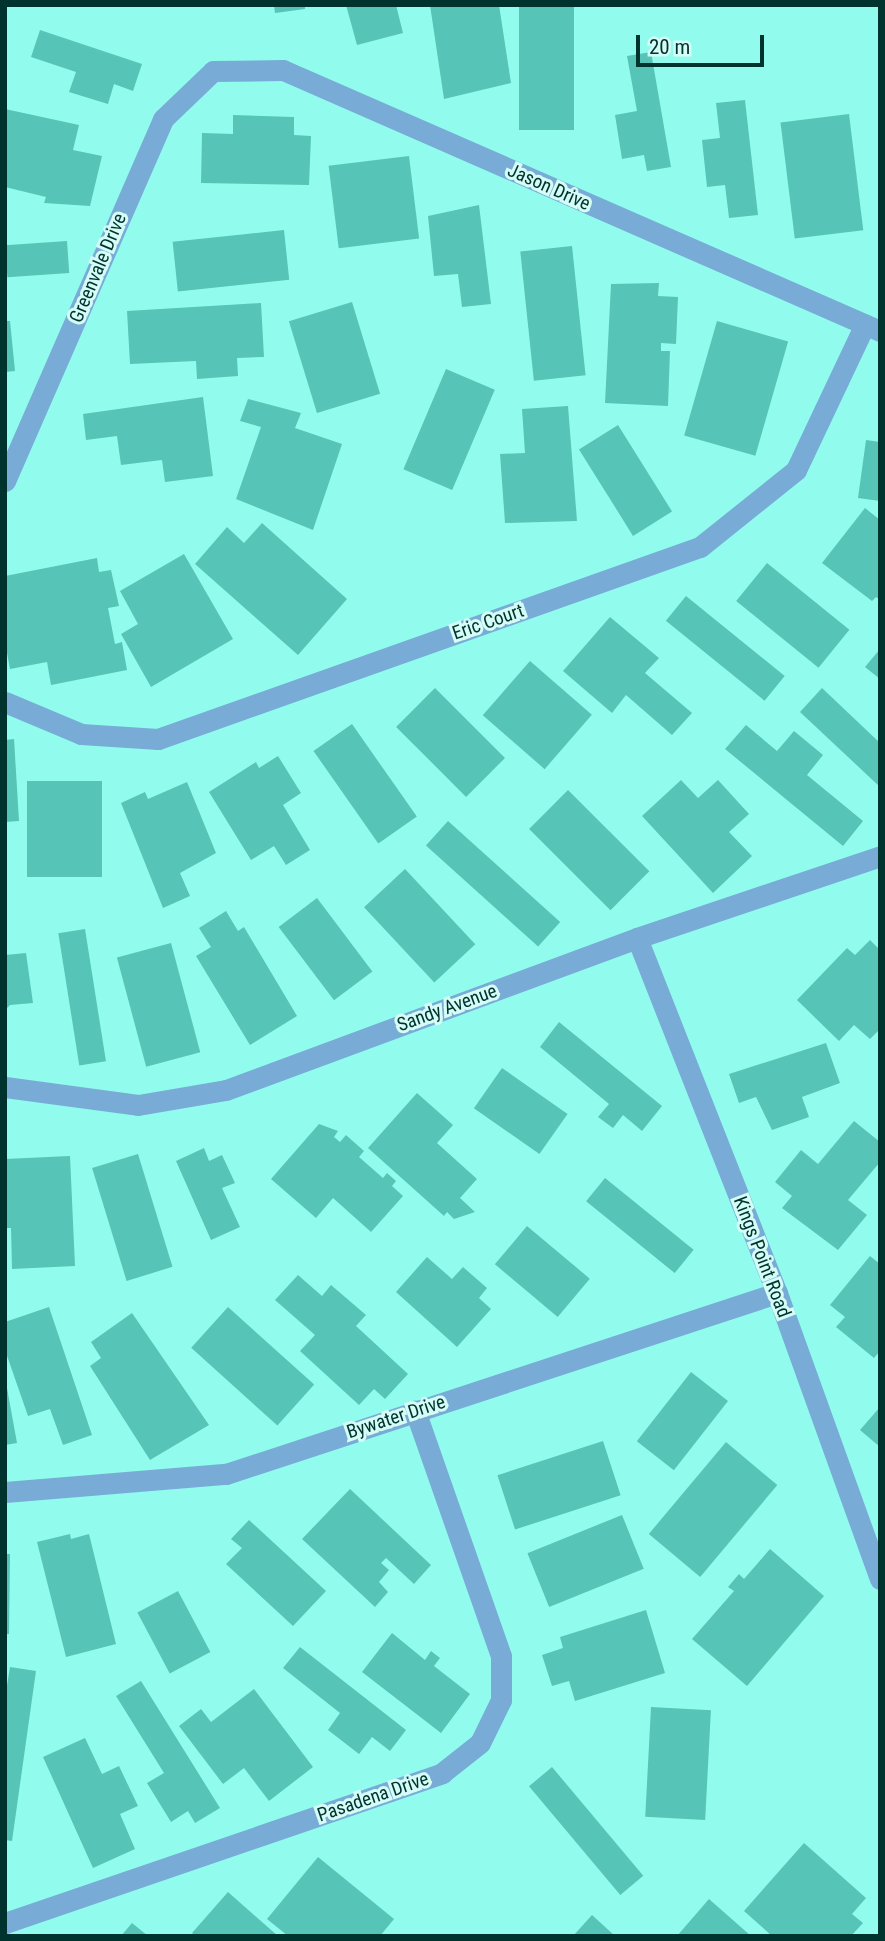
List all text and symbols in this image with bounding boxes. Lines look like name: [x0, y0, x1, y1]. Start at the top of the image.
scale bar: [640, 21, 768, 65]
text: 20 m: [649, 35, 690, 59]
street label: Jason Drive: [504, 159, 594, 215]
street label: Greenvale Drive: [65, 210, 131, 326]
street label: Eric Court: [449, 599, 527, 645]
street label: Sandy Avenue: [394, 979, 500, 1037]
street label: Kings Point Road: [728, 1193, 796, 1321]
street label: Bywater Drive: [344, 1390, 448, 1444]
street label: Pasadena Drive: [314, 1767, 432, 1827]

